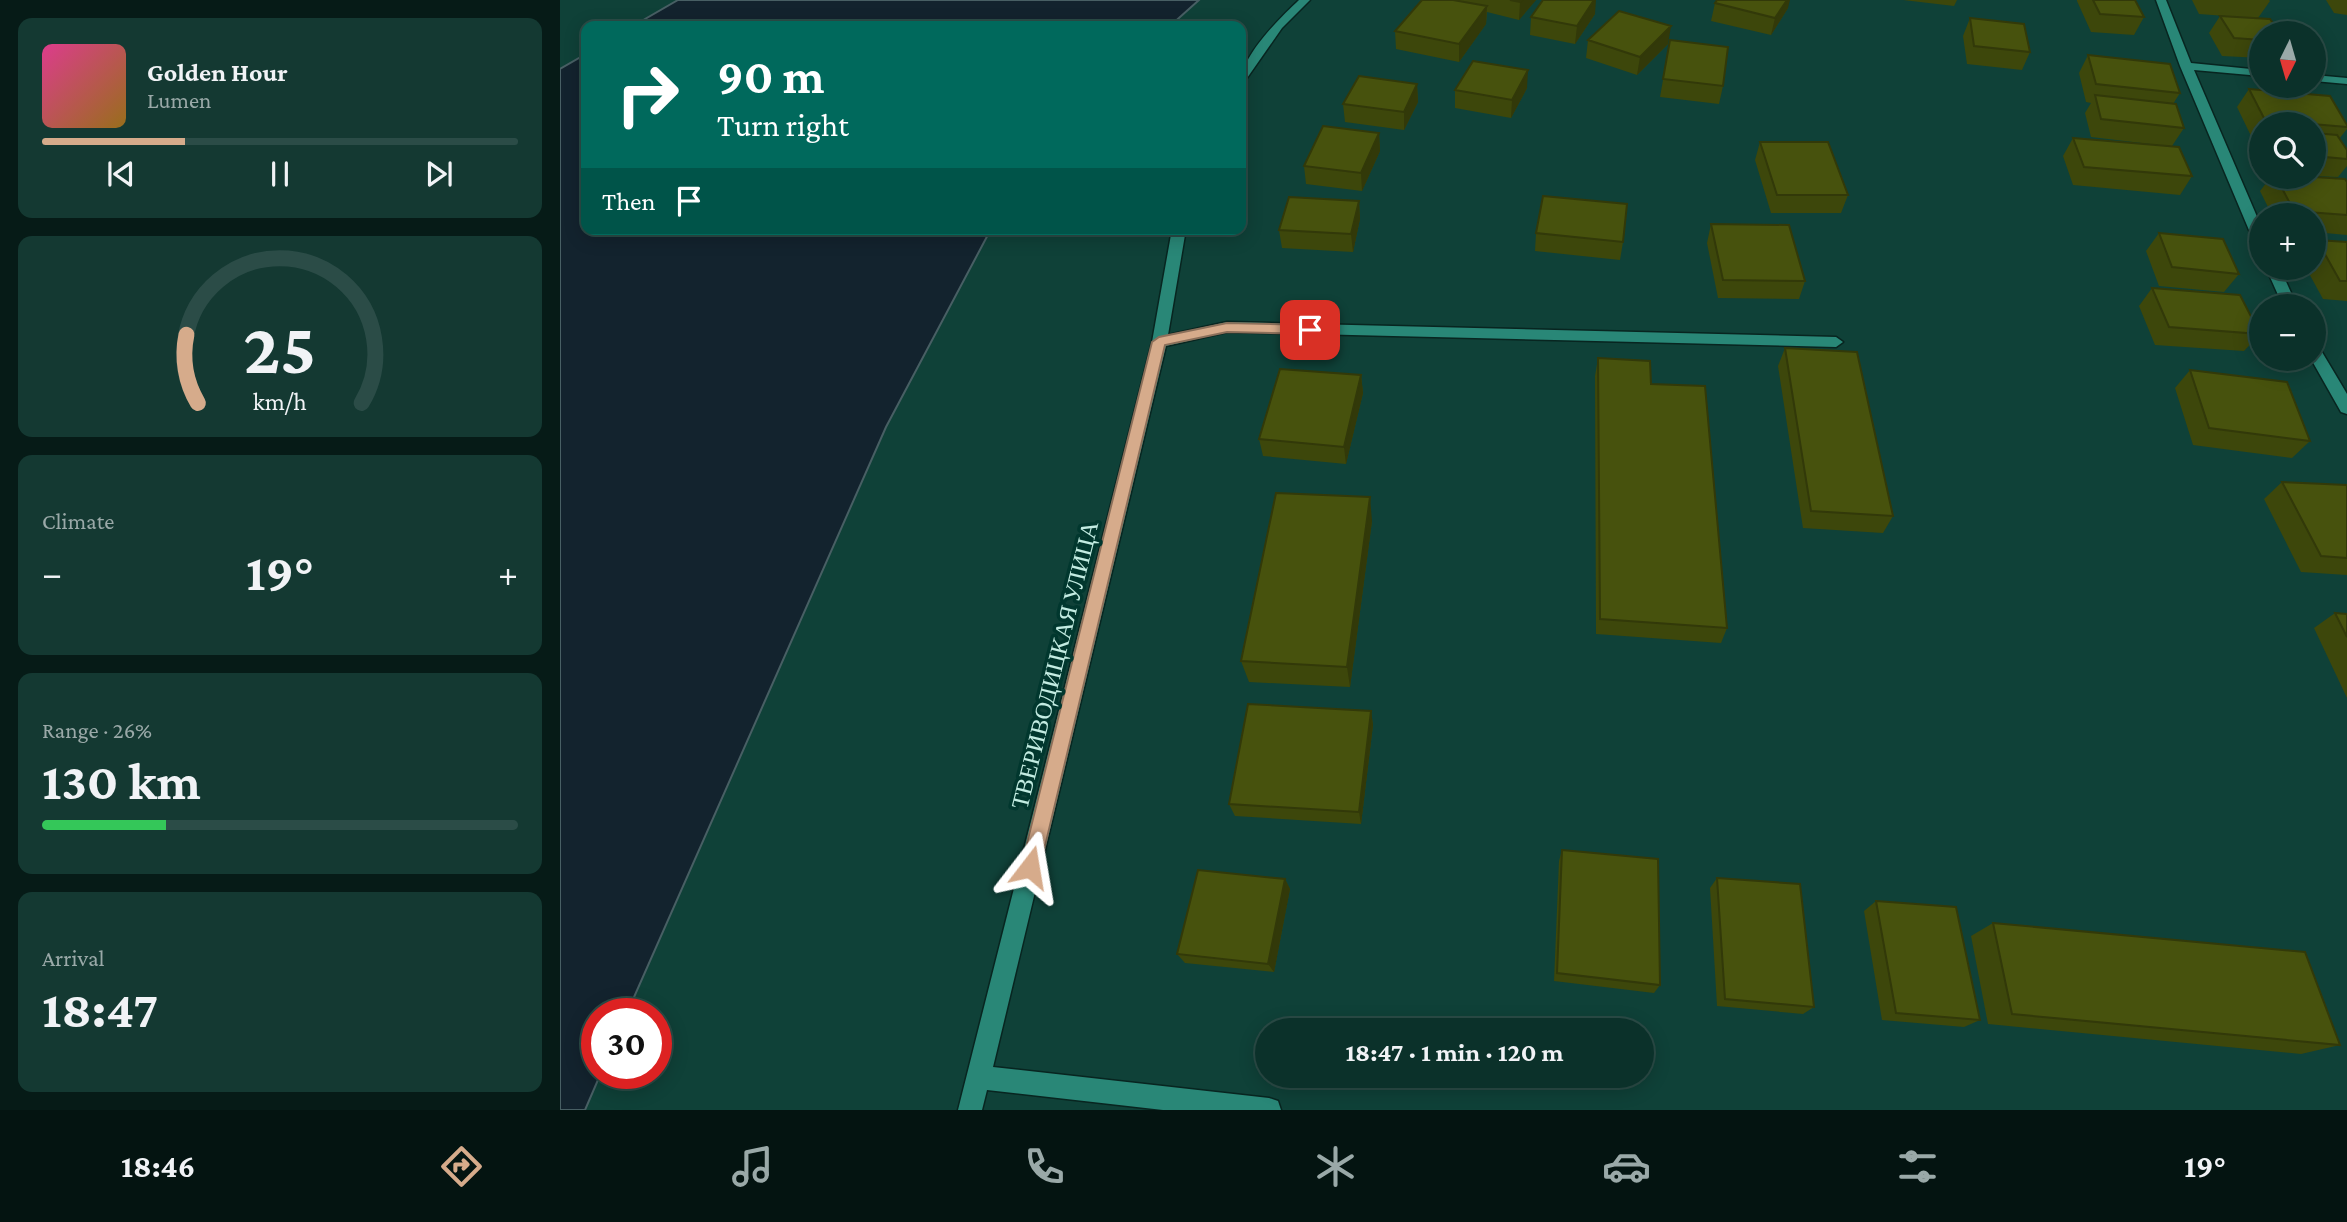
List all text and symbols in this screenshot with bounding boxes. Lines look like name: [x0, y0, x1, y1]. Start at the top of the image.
north arrow: [2249, 21, 2326, 98]
map controls: [2249, 21, 2326, 371]
icon: right: [602, 49, 693, 140]
text: 90 m: [717, 49, 824, 104]
text: Golden Hour: [147, 58, 288, 87]
text: Lumen: [147, 87, 211, 113]
text: Turn right: [717, 107, 849, 143]
button: search: [2249, 112, 2326, 189]
icon: previous: [102, 155, 140, 193]
icon: pause: [261, 155, 299, 193]
icon: next: [420, 155, 458, 193]
icon: arrive: [670, 182, 708, 220]
text: Then: [602, 187, 656, 216]
button: +: [2249, 203, 2326, 280]
button: −: [2249, 294, 2326, 371]
pin: [1280, 300, 1340, 360]
text: 25: [244, 308, 316, 389]
icon: arrive: [1291, 311, 1329, 349]
text: km/h: [253, 387, 307, 414]
text: Climate: [42, 508, 114, 534]
street label: ТВЕРИВОДИЦКАЯ УЛИЦА: [1006, 518, 1104, 812]
text: 19°: [246, 543, 314, 601]
text: −: [42, 552, 62, 594]
text: +: [498, 552, 518, 594]
text: Range · 26%: [42, 717, 152, 743]
text: 130 km: [42, 752, 201, 810]
position arrow: [993, 830, 1067, 904]
text: Arrival: [42, 945, 105, 971]
text: 18:47: [42, 980, 158, 1038]
speed limit sign: 30: [581, 998, 672, 1089]
text: 18:47 · 1 min · 120 m: [1345, 1038, 1564, 1067]
icon: directions: [437, 1142, 486, 1191]
icon: music: [728, 1142, 777, 1191]
icon: phone: [1020, 1142, 1069, 1191]
icon: climate: [1311, 1142, 1360, 1191]
icon: car: [1602, 1142, 1651, 1191]
icon: filters: [1893, 1142, 1942, 1191]
text: 18:46: [121, 1148, 195, 1184]
text: 19°: [2184, 1148, 2226, 1184]

